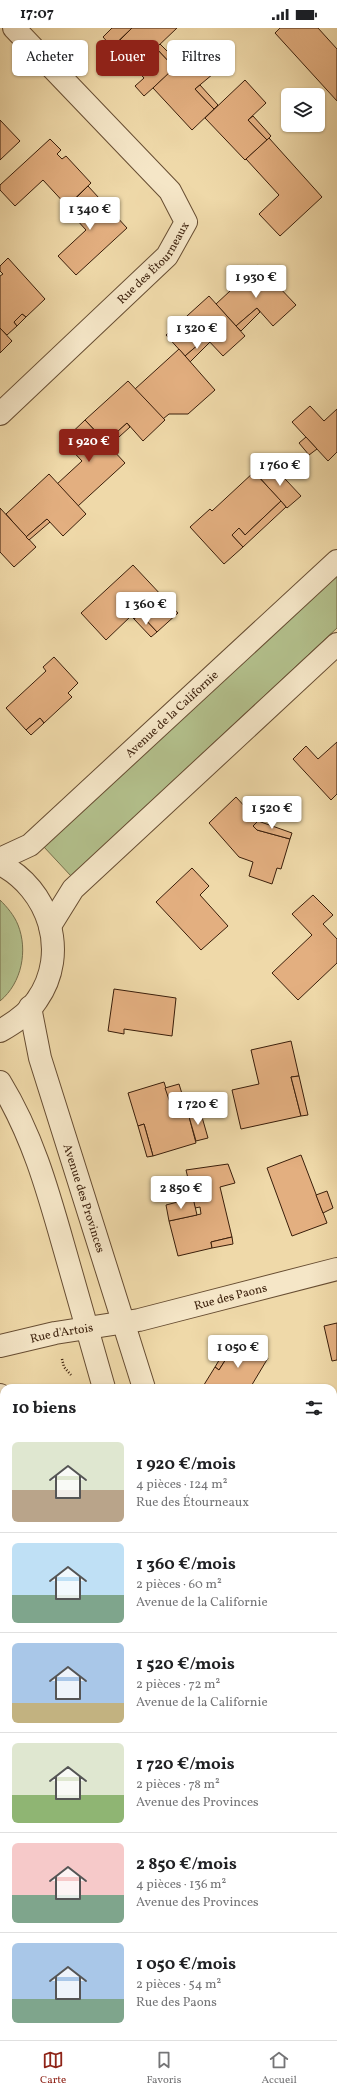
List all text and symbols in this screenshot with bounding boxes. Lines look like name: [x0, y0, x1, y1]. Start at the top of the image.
text: 17:07: [20, 4, 54, 25]
chip: Acheter: [12, 40, 88, 76]
chip: Louer: [96, 40, 159, 76]
chip: Filtres: [167, 40, 235, 76]
map controls: [281, 88, 325, 132]
button: layers: [281, 88, 325, 132]
pin: 1 340 €: [53, 197, 127, 231]
text: 1 340 €: [69, 201, 111, 219]
street label: Rue des Étourneaux: [114, 219, 194, 308]
pin: 1 930 €: [219, 265, 293, 299]
text: 1 930 €: [235, 269, 277, 287]
pin: 1 320 €: [160, 316, 234, 350]
text: 1 320 €: [176, 320, 218, 338]
pin: 1 920 €: [52, 429, 126, 463]
text: 1 920 €: [68, 433, 110, 451]
pin: 1 760 €: [243, 453, 317, 487]
text: 1 760 €: [259, 457, 301, 475]
pin: 1 360 €: [109, 592, 183, 626]
text: 1 360 €: [125, 596, 167, 614]
street label: Avenue de la Californie: [122, 667, 223, 762]
pin: 1 520 €: [235, 796, 309, 830]
text: 1 520 €: [252, 800, 292, 818]
pin: 1 720 €: [161, 1092, 235, 1126]
text: 1 720 €: [178, 1096, 218, 1114]
street label: Avenue des Provinces: [59, 1142, 108, 1255]
pin: 2 850 €: [144, 1176, 218, 1210]
text: 2 850 €: [160, 1180, 202, 1198]
street label: Rue des Paons: [193, 1280, 269, 1314]
street label: Rue d'Artois: [29, 1320, 94, 1348]
pin: 1 050 €: [201, 1335, 275, 1369]
text: 1 050 €: [217, 1339, 259, 1357]
text: 10 biens: [12, 1397, 76, 1420]
icon: filters: [303, 1397, 325, 1419]
text: 1 920 €/mois: [136, 1453, 236, 1476]
icon: home: [44, 1458, 92, 1506]
text: 4 pièces · 124 m²: [136, 1476, 227, 1494]
text: Rue des Étourneaux: [136, 1494, 249, 1512]
text: 1 360 €/mois: [136, 1553, 236, 1576]
icon: home: [44, 1559, 92, 1607]
text: 2 pièces · 60 m²: [136, 1576, 222, 1594]
text: Avenue de la Californie: [136, 1594, 268, 1612]
text: 1 520 €/mois: [136, 1653, 235, 1676]
icon: home: [44, 1659, 92, 1707]
text: 2 pièces · 72 m²: [136, 1676, 220, 1694]
text: Avenue de la Californie: [136, 1694, 268, 1712]
text: 1 720 €/mois: [136, 1753, 235, 1776]
icon: home: [44, 1759, 92, 1807]
text: 2 pièces · 78 m²: [136, 1776, 220, 1794]
text: Avenue des Provinces: [136, 1794, 259, 1812]
text: 2 850 €/mois: [136, 1853, 237, 1876]
icon: home: [44, 1859, 92, 1907]
text: 4 pièces · 136 m²: [136, 1876, 226, 1894]
text: Avenue des Provinces: [136, 1894, 259, 1912]
text: 1 050 €/mois: [136, 1953, 236, 1976]
icon: home: [44, 1959, 92, 2007]
text: 2 pièces · 54 m²: [136, 1976, 221, 1994]
text: Rue des Paons: [136, 1994, 217, 2012]
tab: Carte: [40, 2049, 66, 2088]
tab: Favoris: [146, 2049, 181, 2088]
tab: Accueil: [262, 2049, 297, 2088]

